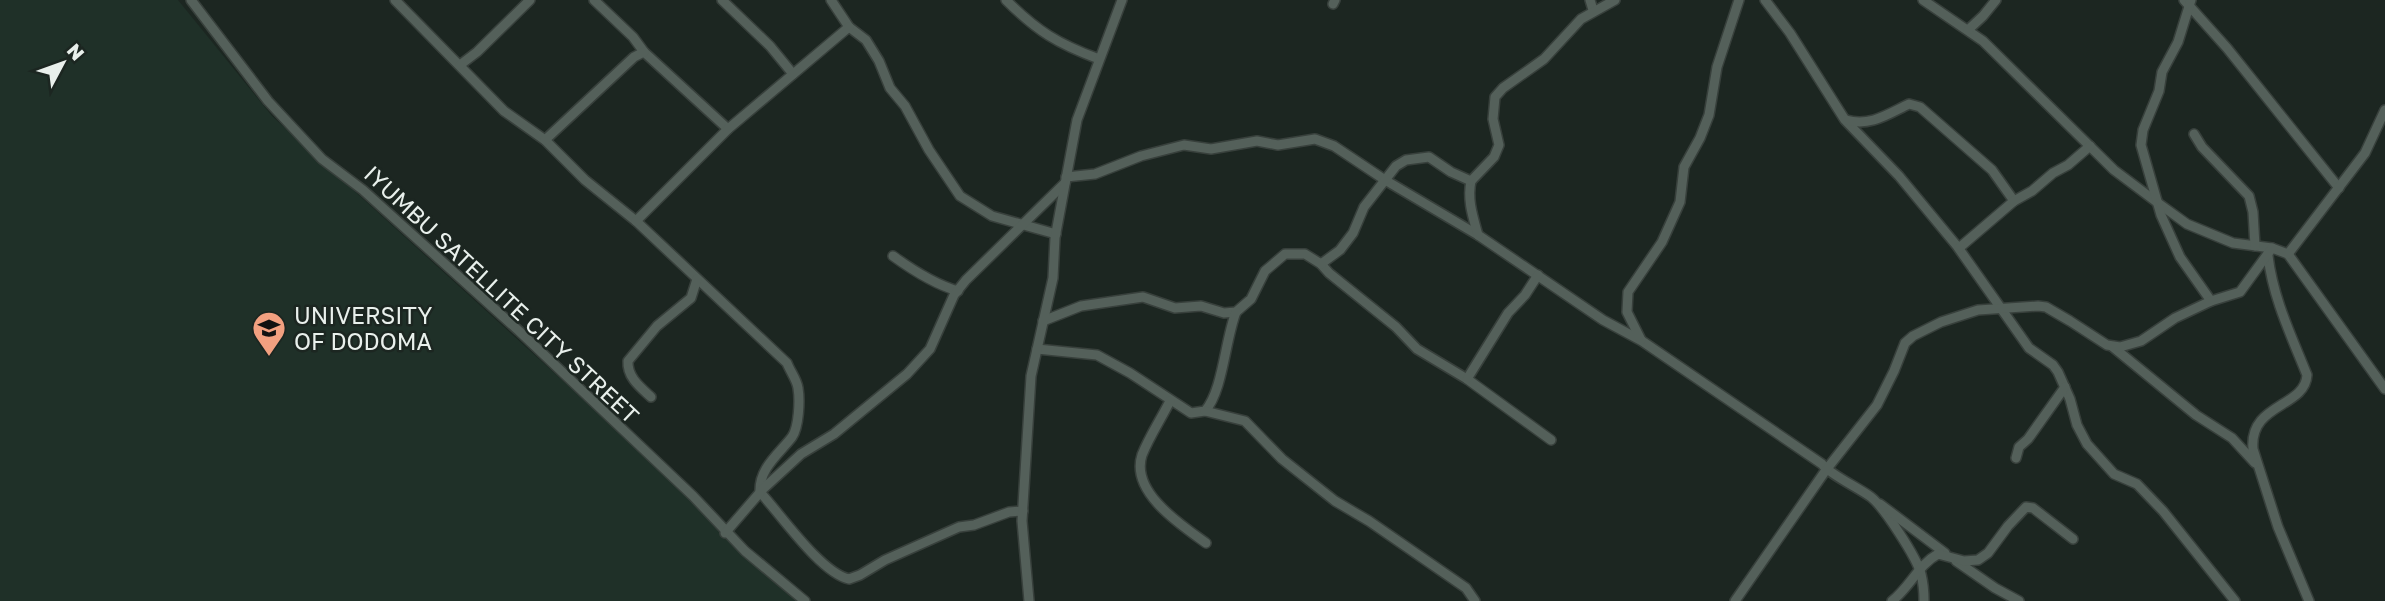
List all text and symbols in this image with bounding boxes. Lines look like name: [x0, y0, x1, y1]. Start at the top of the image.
north arrow: [28, 28, 98, 98]
text: N: [63, 39, 90, 65]
street label: IYUMBU SATELLITE CITY STREET: [359, 159, 645, 429]
place label: UNIVERSITY OF DODOMA: [294, 301, 432, 355]
school or university icon: UNIVERSITY OF DODOMA: [250, 309, 288, 358]

